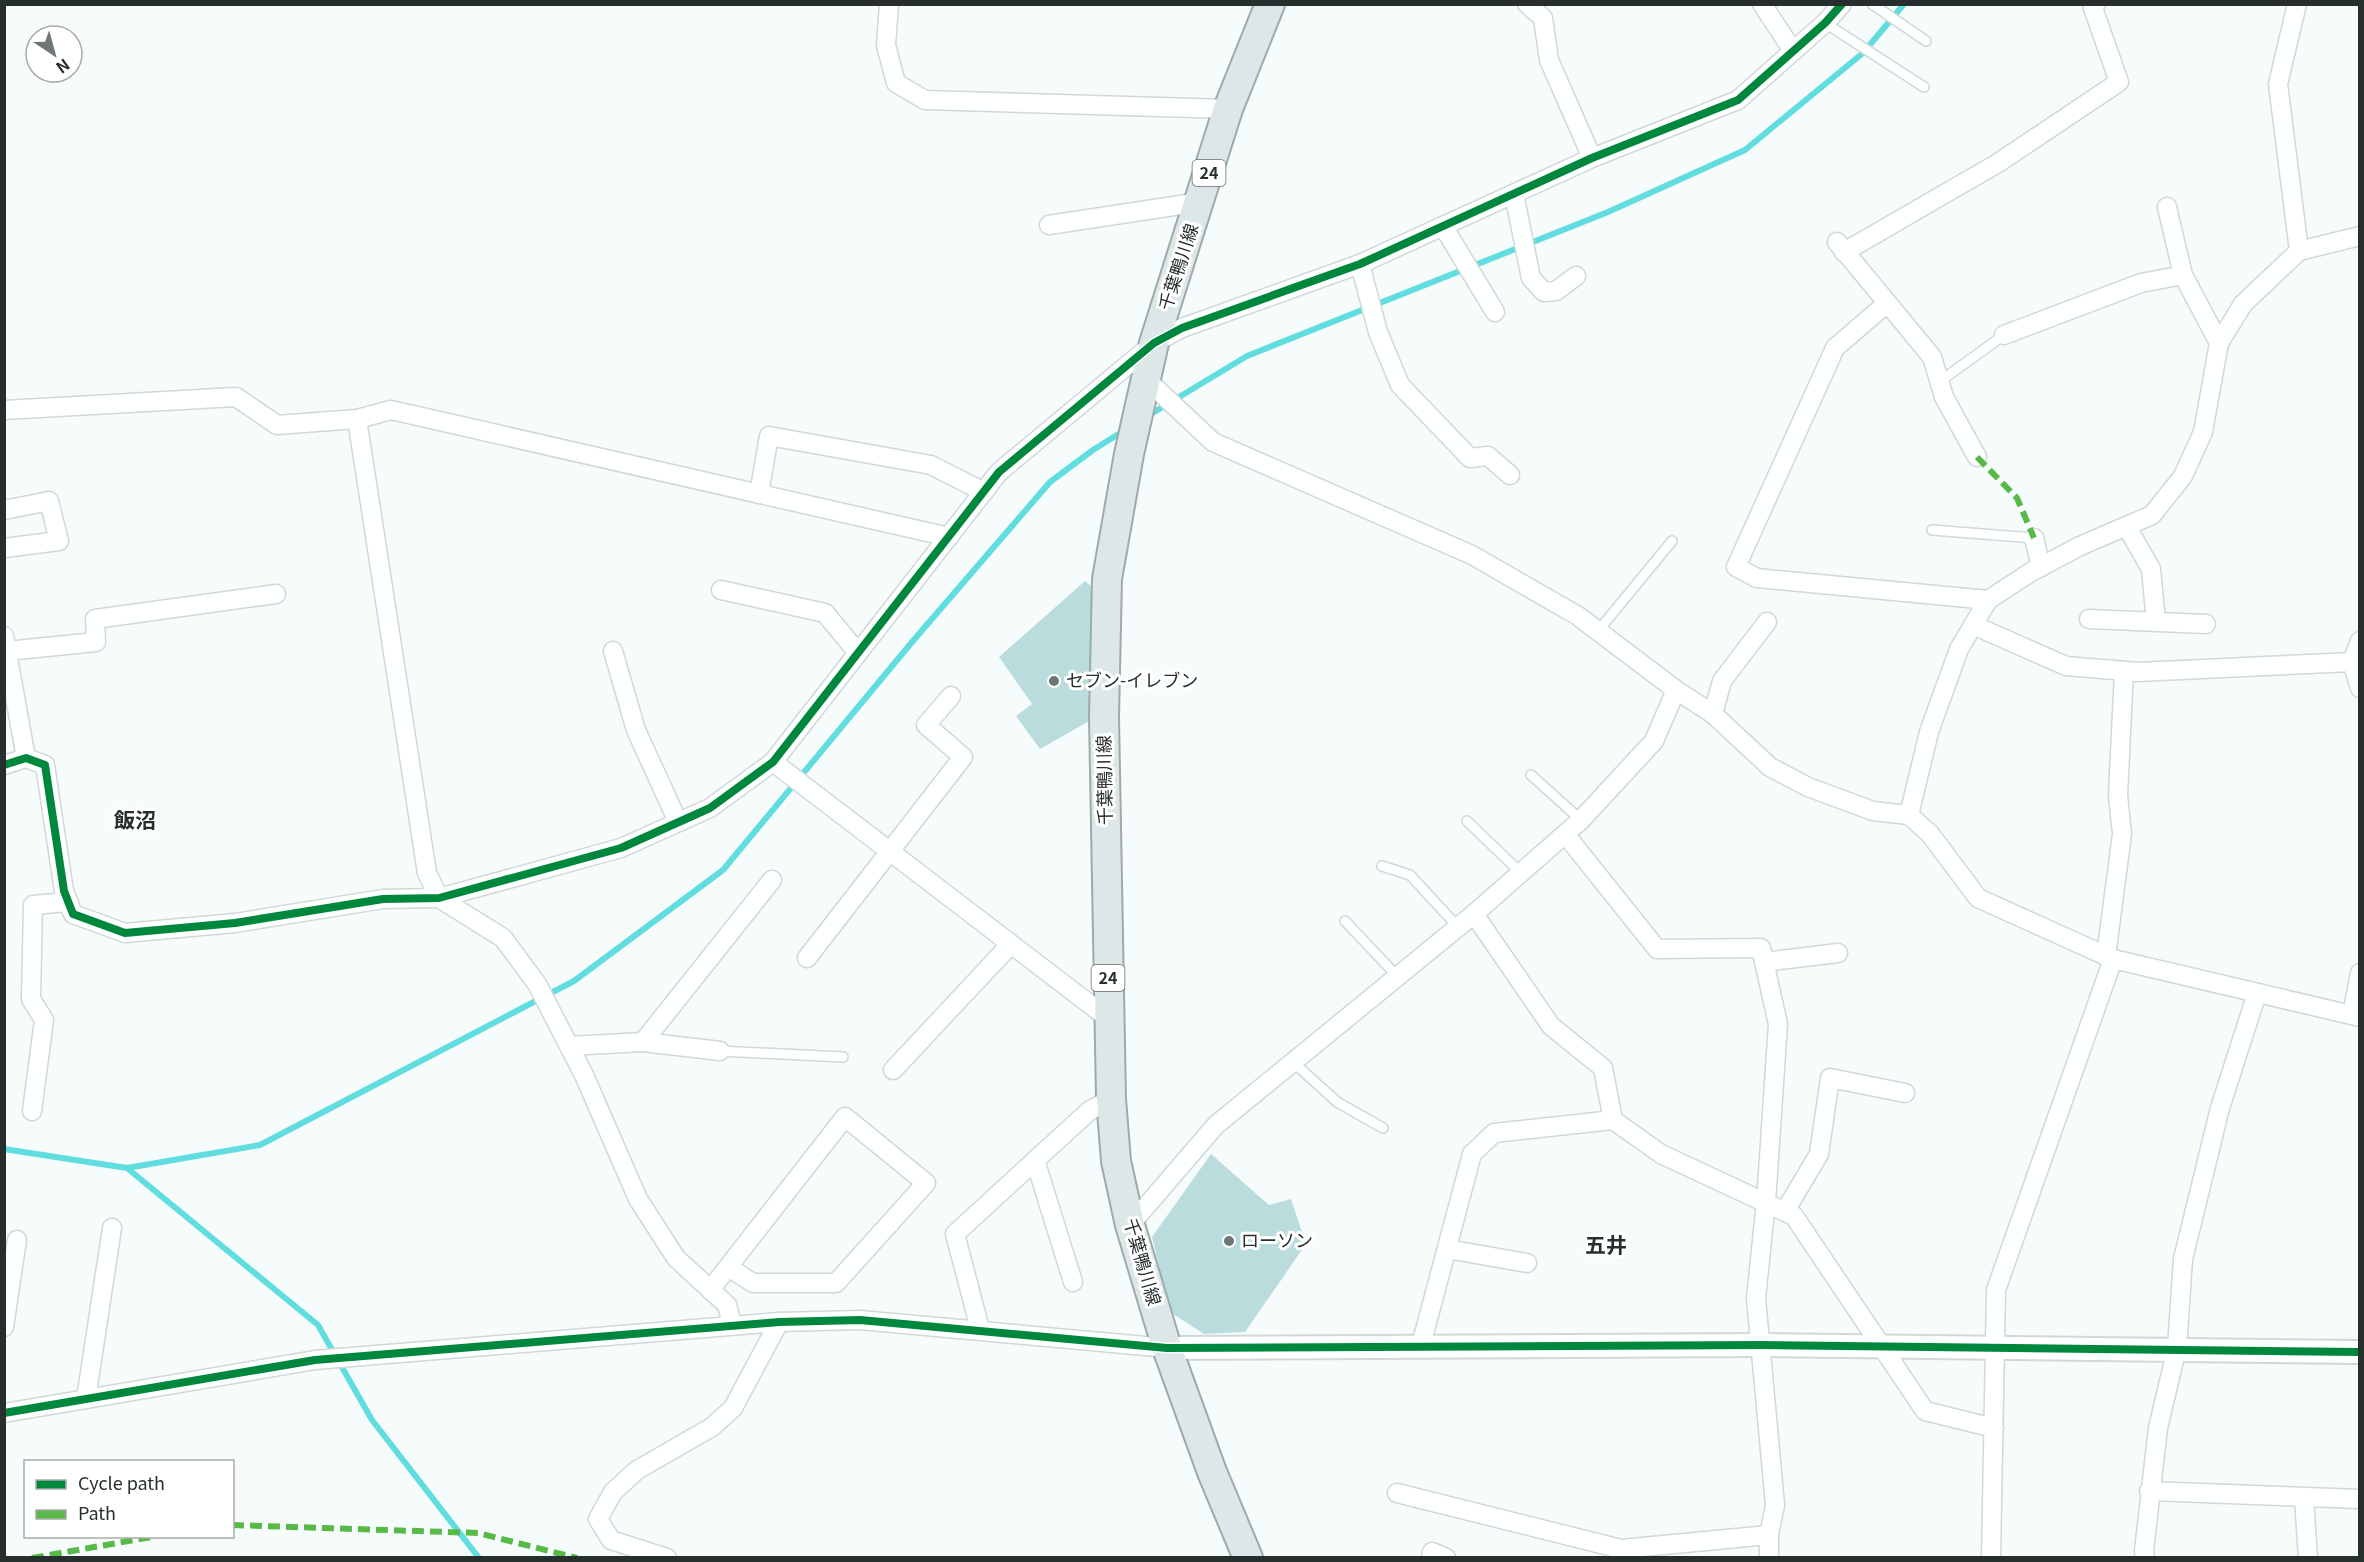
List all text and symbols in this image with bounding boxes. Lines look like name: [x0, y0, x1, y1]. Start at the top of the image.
north arrow: [24, 24, 84, 84]
text: N: [52, 54, 75, 80]
road number: 24: [1192, 160, 1226, 186]
street label: 千葉鴨川線: [1151, 220, 1203, 313]
place label: セブン-イレブン: [1066, 666, 1198, 692]
marker: セブン-イレブン: [1047, 674, 1061, 688]
street label: 千葉鴨川線: [1089, 735, 1117, 825]
district label: 飯沼: [113, 804, 156, 834]
road number: 24: [1092, 965, 1124, 991]
street label: 千葉鴨川線: [1119, 1215, 1169, 1308]
place label: ローソン: [1241, 1226, 1313, 1252]
district label: 五井: [1585, 1229, 1627, 1259]
marker: ローソン: [1222, 1234, 1236, 1248]
legend: [24, 1460, 234, 1538]
text: Cycle path: [78, 1469, 165, 1495]
text: Path: [78, 1499, 116, 1525]

